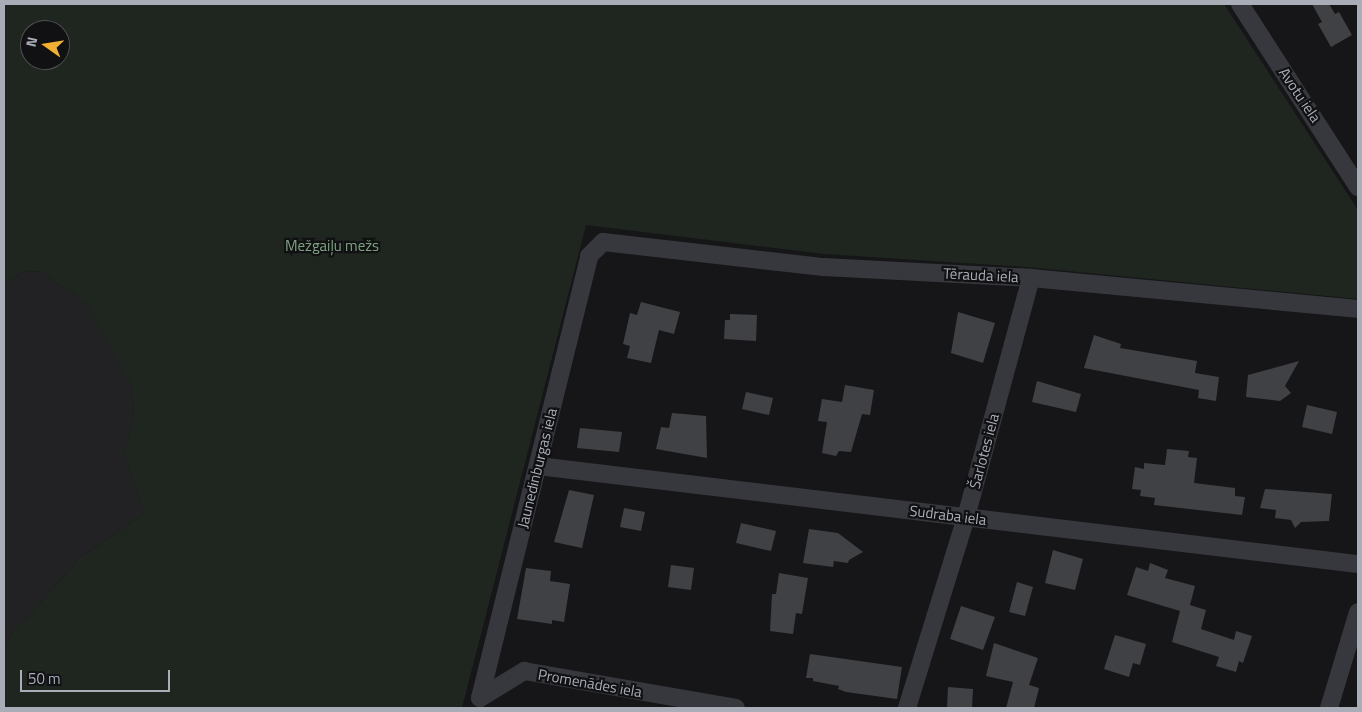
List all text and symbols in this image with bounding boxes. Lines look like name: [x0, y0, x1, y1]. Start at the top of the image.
north arrow: [20, 20, 70, 70]
text: N: [20, 35, 42, 49]
street label: Avotu iela: [1275, 64, 1325, 126]
park label: Mežgaiļu mežs: [285, 237, 379, 255]
street label: Tērauda iela: [943, 264, 1019, 286]
street label: Jaunedinburgas iela: [513, 406, 561, 530]
street label: Šarlotes iela: [965, 411, 1003, 491]
street label: Sudraba iela: [909, 501, 987, 529]
scale bar: [22, 660, 172, 692]
street label: Promenādes iela: [537, 665, 643, 701]
text: 50 m: [28, 667, 61, 690]

